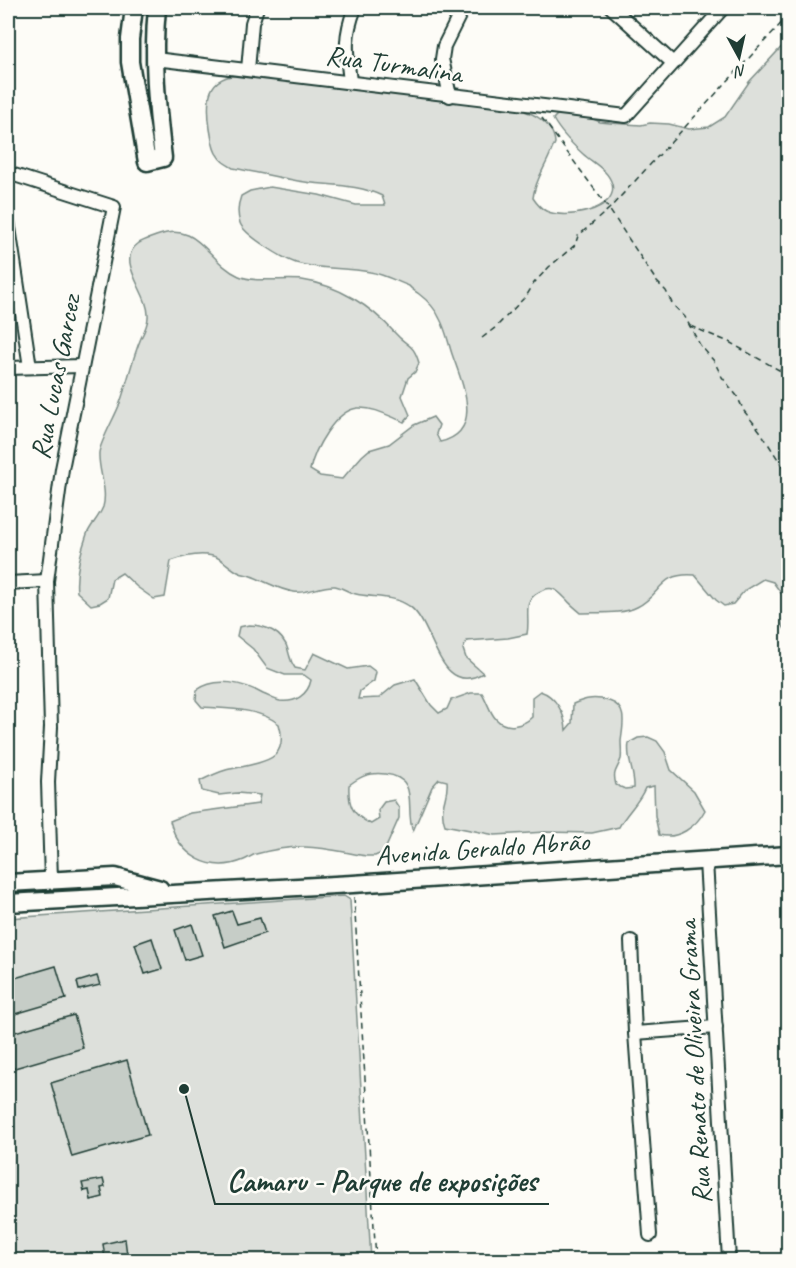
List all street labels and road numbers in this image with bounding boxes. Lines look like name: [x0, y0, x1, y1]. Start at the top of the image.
street label: Rua Turmalina: [324, 37, 467, 91]
street label: Rua Lucas Garcez: [22, 290, 88, 462]
street label: Avenida Geraldo Abrão: [374, 823, 592, 873]
street label: Rua Renato de Oliveira Grama: [669, 917, 719, 1205]

